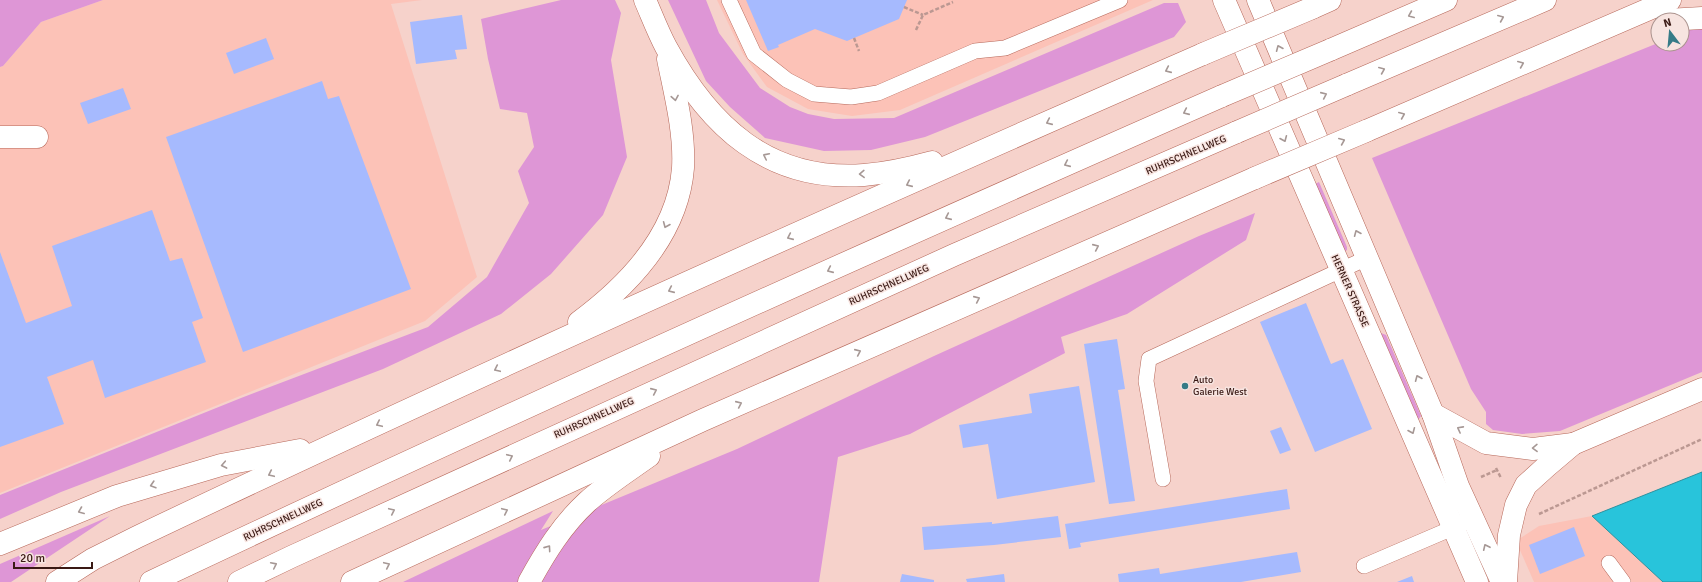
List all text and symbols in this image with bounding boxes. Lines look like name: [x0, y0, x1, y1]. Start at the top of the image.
one-way arrow: [1407, 11, 1414, 19]
north arrow: [1650, 12, 1690, 52]
one-way arrow: [1498, 15, 1505, 23]
text: N: [1662, 16, 1673, 30]
one-way arrow: [1276, 45, 1284, 53]
one-way arrow: [1517, 61, 1524, 69]
one-way arrow: [1164, 65, 1171, 73]
one-way arrow: [1378, 66, 1385, 74]
one-way arrow: [1320, 91, 1327, 99]
one-way arrow: [671, 95, 679, 101]
one-way arrow: [1183, 107, 1191, 115]
one-way arrow: [1398, 112, 1405, 120]
one-way arrow: [1045, 117, 1053, 125]
street label: RUHRSCHNELLWEG: [1144, 133, 1228, 177]
one-way arrow: [1279, 134, 1287, 142]
one-way arrow: [1338, 138, 1346, 146]
one-way arrow: [763, 153, 771, 161]
one-way arrow: [1064, 159, 1072, 167]
one-way arrow: [859, 170, 865, 178]
one-way arrow: [905, 179, 913, 187]
one-way arrow: [945, 212, 953, 220]
one-way arrow: [663, 221, 671, 228]
one-way arrow: [1353, 229, 1361, 236]
one-way arrow: [787, 232, 794, 240]
one-way arrow: [1092, 244, 1100, 252]
street label: HERNER STRASSE: [1329, 253, 1372, 329]
street label: RUHRSCHNELLWEG: [847, 262, 931, 308]
one-way arrow: [826, 265, 834, 273]
one-way arrow: [668, 285, 676, 293]
one-way arrow: [974, 296, 981, 304]
one-way arrow: [854, 349, 862, 357]
one-way arrow: [494, 364, 501, 372]
place label: Auto Galerie West: [1193, 374, 1248, 398]
one-way arrow: [1415, 375, 1423, 383]
marker: Auto Galerie West: [1180, 381, 1190, 391]
one-way arrow: [650, 388, 658, 396]
street label: RUHRSCHNELLWEG: [552, 395, 636, 441]
one-way arrow: [735, 401, 743, 409]
one-way arrow: [376, 419, 383, 427]
one-way arrow: [1456, 426, 1464, 433]
one-way arrow: [1408, 428, 1416, 435]
one-way arrow: [1532, 444, 1538, 452]
one-way arrow: [507, 453, 514, 461]
one-way arrow: [221, 461, 227, 469]
one-way arrow: [268, 469, 275, 477]
one-way arrow: [150, 480, 157, 489]
street label: RUHRSCHNELLWEG: [241, 496, 325, 544]
one-way arrow: [78, 506, 85, 514]
one-way arrow: [389, 507, 396, 515]
one-way arrow: [500, 508, 508, 516]
one-way arrow: [1483, 543, 1491, 551]
scale bar: [14, 544, 92, 570]
one-way arrow: [543, 546, 550, 553]
text: 20 m: [20, 551, 45, 566]
one-way arrow: [270, 562, 277, 570]
one-way arrow: [382, 562, 390, 570]

